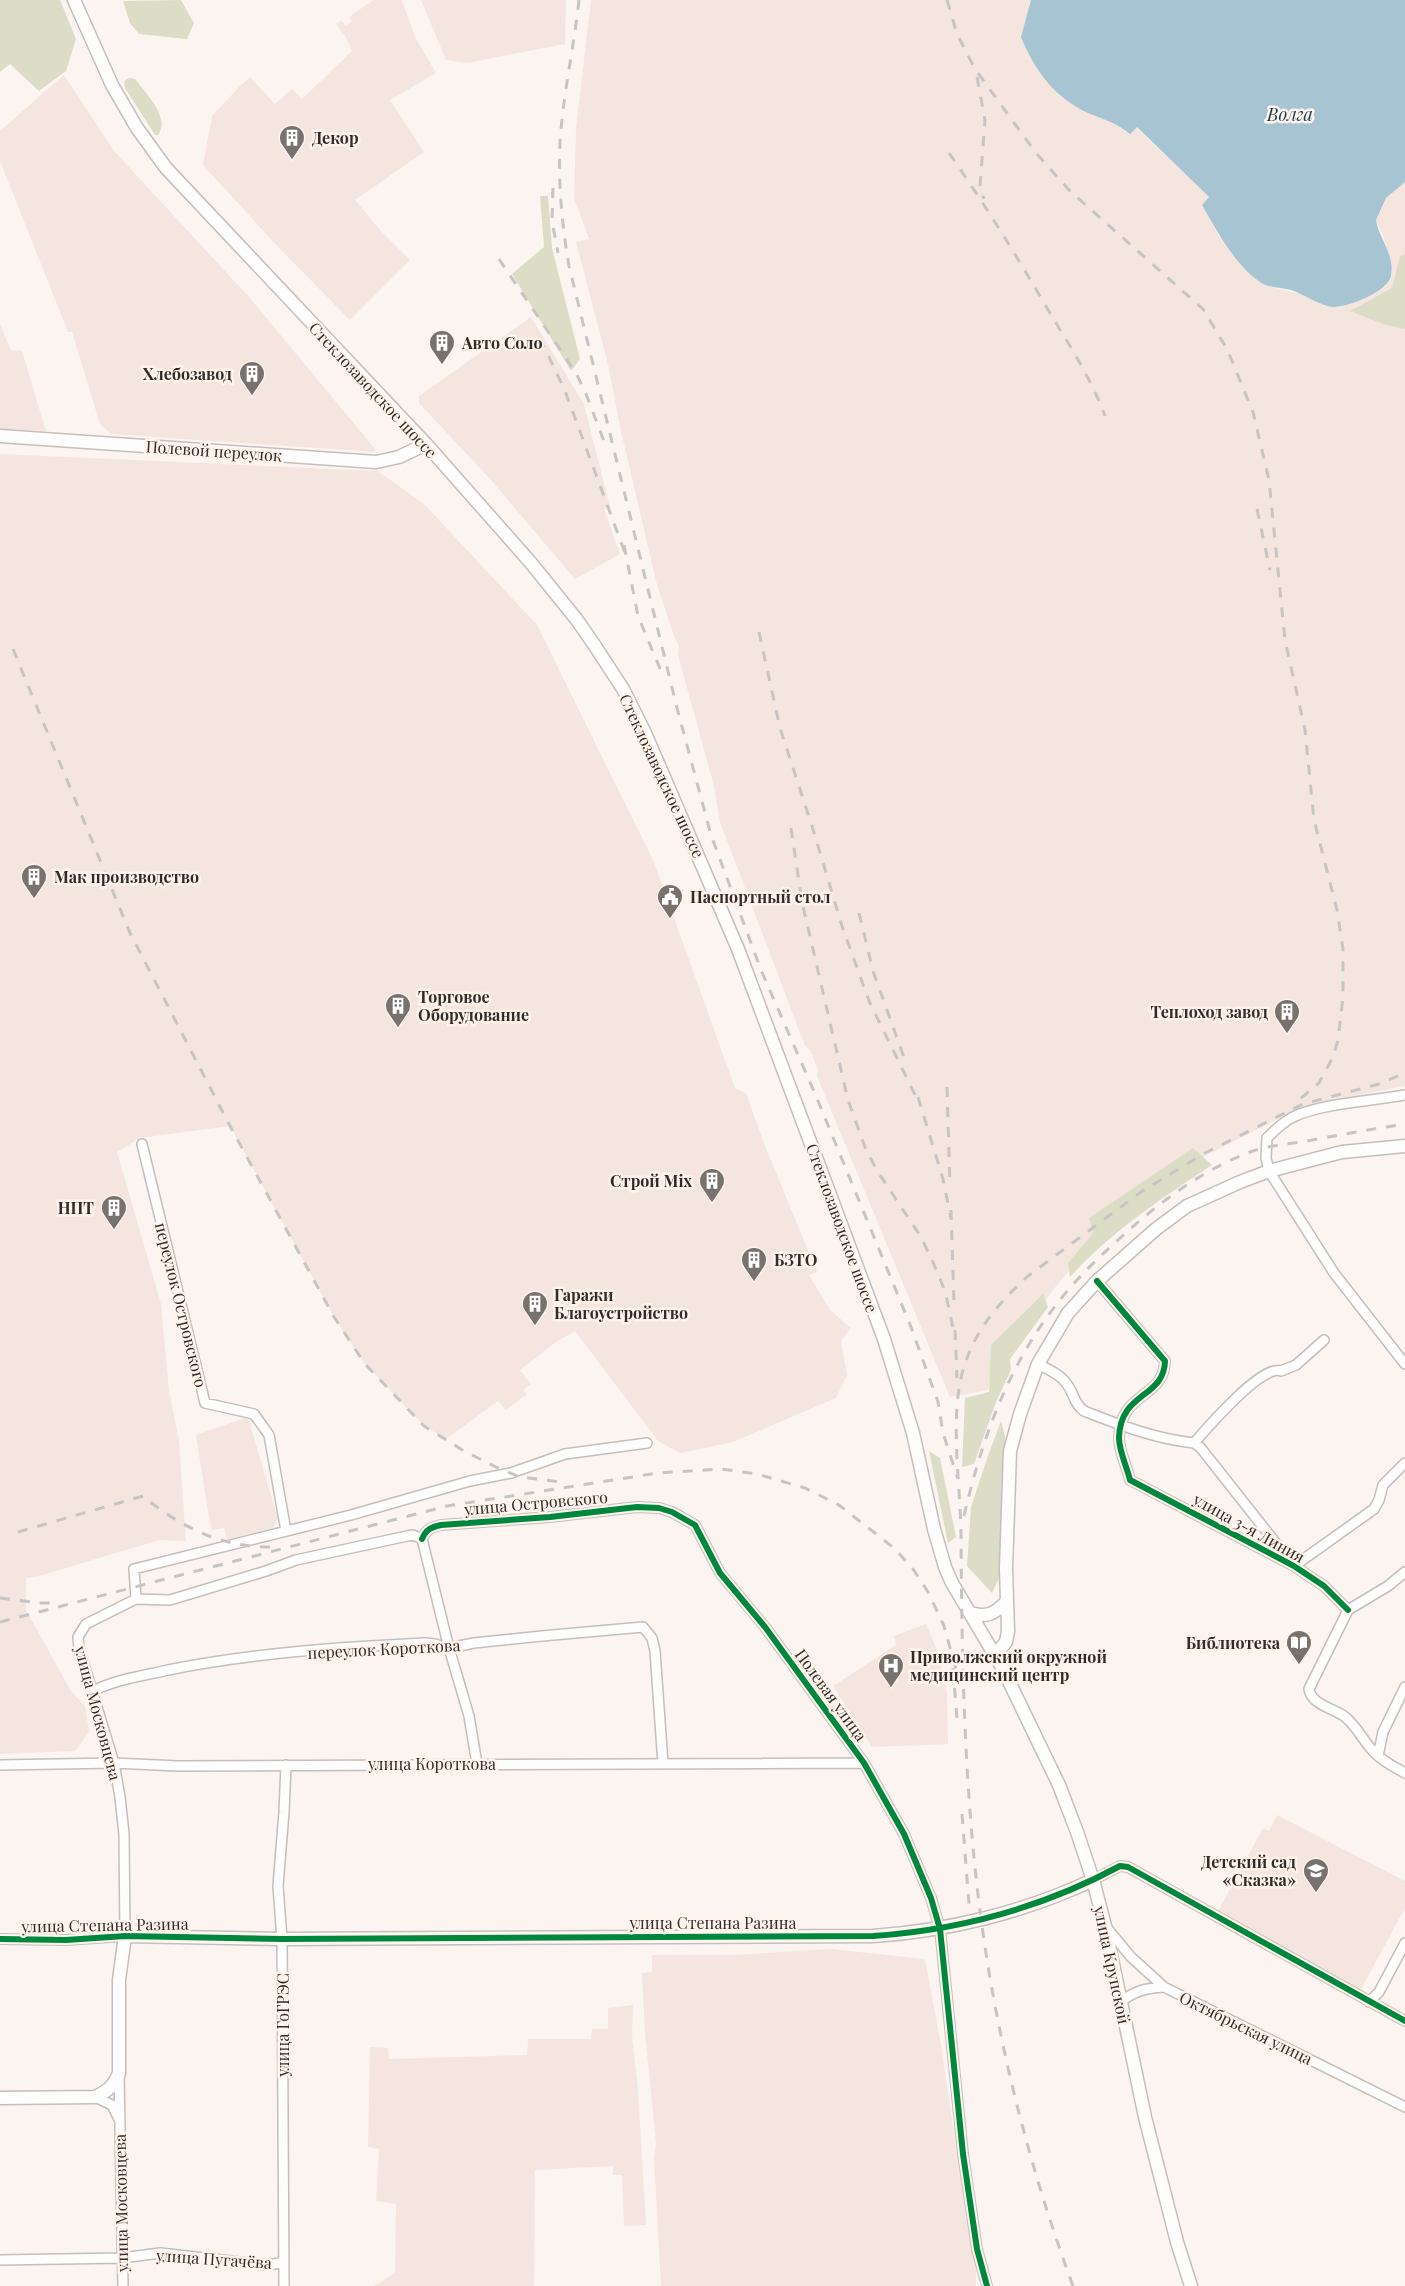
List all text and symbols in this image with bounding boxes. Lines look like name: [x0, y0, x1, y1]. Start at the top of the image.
water label: Волга: [1266, 102, 1313, 126]
building icon: Декор: [277, 123, 307, 161]
place label: Декор: [312, 127, 359, 148]
street label: Стеклозаводское шоссе: [305, 317, 442, 462]
building icon: Авто Соло: [427, 328, 457, 366]
place label: Авто Соло: [461, 332, 543, 353]
building icon: Хлебозавод: [237, 359, 267, 397]
place label: Хлебозавод: [143, 363, 232, 384]
street label: Полевой переулок: [145, 435, 283, 466]
street label: Стеклозаводское шоссе: [615, 690, 710, 861]
building icon: Мак производство: [19, 862, 49, 900]
place label: Мак производство: [54, 866, 199, 887]
public building icon: Паспортный стол: [655, 882, 685, 920]
place label: Паспортный стол: [690, 886, 831, 907]
place label: Торговое Оборудование: [418, 986, 529, 1025]
building icon: Торговое Оборудование: [383, 991, 413, 1029]
building icon: Теплоход завод: [1272, 997, 1302, 1035]
place label: Теплоход завод: [1151, 1001, 1268, 1022]
street label: Стеклозаводское шоссе: [802, 1140, 883, 1315]
building icon: Строй Mix: [697, 1166, 727, 1204]
place label: Строй Mix: [610, 1170, 692, 1191]
building icon: НПТ: [99, 1193, 129, 1231]
place label: НПТ: [58, 1197, 94, 1218]
street label: переулок Островского: [151, 1220, 212, 1390]
building icon: БЗТО: [739, 1245, 769, 1283]
place label: БЗТО: [774, 1249, 817, 1270]
place label: Гаражи Благоустройство: [554, 1284, 688, 1323]
building icon: Гаражи Благоустройство: [520, 1289, 550, 1327]
street label: улица Островского: [462, 1486, 609, 1519]
street label: улица 3-я Линия: [1189, 1488, 1309, 1567]
library icon: Библиотека: [1284, 1628, 1314, 1666]
place label: Библиотека: [1186, 1632, 1281, 1653]
street label: переулок Короткова: [307, 1634, 461, 1663]
street label: улица Московцева: [70, 1642, 127, 1782]
street label: Полевая улица: [791, 1644, 872, 1745]
place label: Приволжский окружной медицинский центр: [910, 1646, 1107, 1685]
hospital icon: Приволжский окружной медицинский центр: [876, 1651, 906, 1689]
street label: улица Короткова: [367, 1753, 496, 1774]
place label: Детский сад «Сказка»: [1201, 1851, 1296, 1890]
school or university icon: Детский сад «Сказка»: [1301, 1856, 1331, 1894]
street label: улица Крупской: [1090, 1903, 1135, 2026]
street label: улица Степана Разина: [628, 1912, 797, 1933]
street label: улица Степана Разина: [20, 1913, 189, 1936]
street label: улица ГоГРЭС: [272, 1973, 293, 2078]
street label: Октябрьская улица: [1176, 1986, 1316, 2069]
street label: улица Московцева: [109, 2134, 132, 2273]
street label: улица Пугачёва: [155, 2244, 273, 2273]

